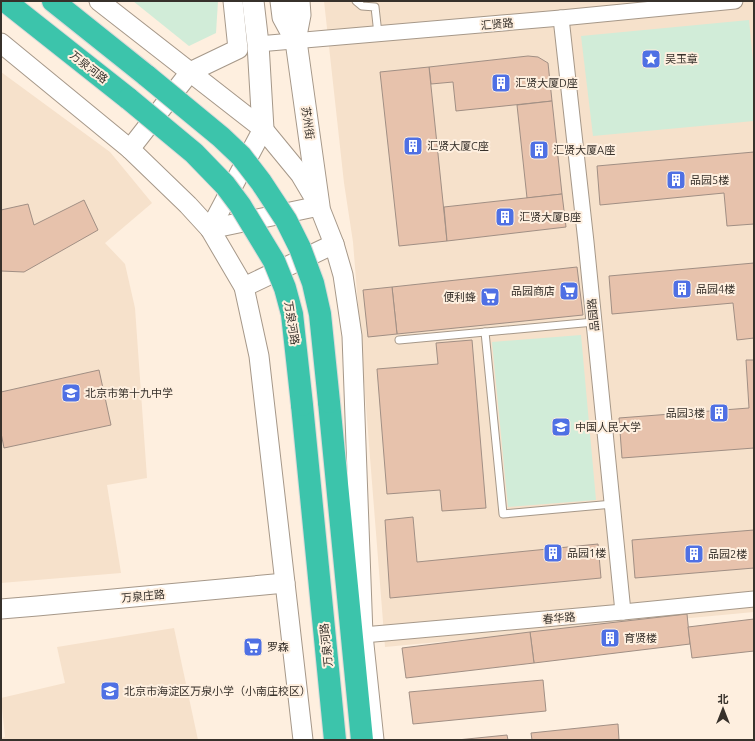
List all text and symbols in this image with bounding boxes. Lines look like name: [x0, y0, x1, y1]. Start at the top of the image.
street label: 汇贤路: [480, 17, 514, 31]
place icon: 吴玉章: [640, 48, 662, 70]
street label: 万泉河路: [68, 49, 110, 85]
place label: 吴玉章: [665, 53, 698, 65]
building icon: 汇贤大厦D座: [490, 72, 512, 94]
place label: 汇贤大厦D座: [515, 77, 578, 89]
street label: 苏州街: [300, 106, 316, 140]
building icon: 汇贤大厦C座: [402, 135, 424, 157]
building icon: 汇贤大厦A座: [528, 139, 550, 161]
place label: 汇贤大厦C座: [427, 140, 489, 152]
place label: 汇贤大厦A座: [553, 144, 615, 156]
building icon: 品园5楼: [665, 169, 687, 191]
place label: 品园5楼: [690, 174, 729, 186]
building icon: 汇贤大厦B座: [494, 206, 516, 228]
place label: 汇贤大厦B座: [519, 211, 581, 223]
building icon: 品园4楼: [671, 278, 693, 300]
supermarket icon: 品园商店: [558, 280, 580, 302]
place label: 品园4楼: [696, 283, 735, 295]
place label: 品园商店: [511, 285, 555, 297]
supermarket icon: 便利蜂: [479, 286, 501, 308]
place label: 便利蜂: [443, 291, 476, 303]
street label: 品园路: [585, 298, 601, 332]
street label: 万泉河路: [283, 300, 301, 346]
school or university icon: 北京市第十九中学: [60, 382, 82, 404]
place label: 北京市第十九中学: [85, 387, 173, 399]
building icon: 品园3楼: [708, 402, 730, 424]
place label: 品园3楼: [666, 407, 705, 419]
school or university icon: 中国人民大学: [550, 416, 572, 438]
place label: 中国人民大学: [575, 421, 641, 433]
building icon: 品园1楼: [542, 542, 564, 564]
building icon: 品园2楼: [683, 543, 705, 565]
place label: 品园1楼: [567, 547, 606, 559]
place label: 品园2楼: [708, 548, 747, 560]
street label: 万泉庄路: [121, 588, 165, 604]
street label: 春华路: [542, 611, 576, 625]
street label: 万泉河路: [318, 622, 334, 668]
building icon: 育贤楼: [599, 627, 621, 649]
place label: 育贤楼: [624, 632, 657, 644]
supermarket icon: 罗森: [242, 636, 264, 658]
place label: 罗森: [267, 641, 289, 653]
school or university icon: 北京市海淀区万泉小学（小南庄校区）: [99, 680, 121, 702]
place label: 北京市海淀区万泉小学（小南庄校区）: [124, 685, 311, 697]
north arrow: [703, 689, 743, 729]
text: 北: [718, 693, 729, 705]

